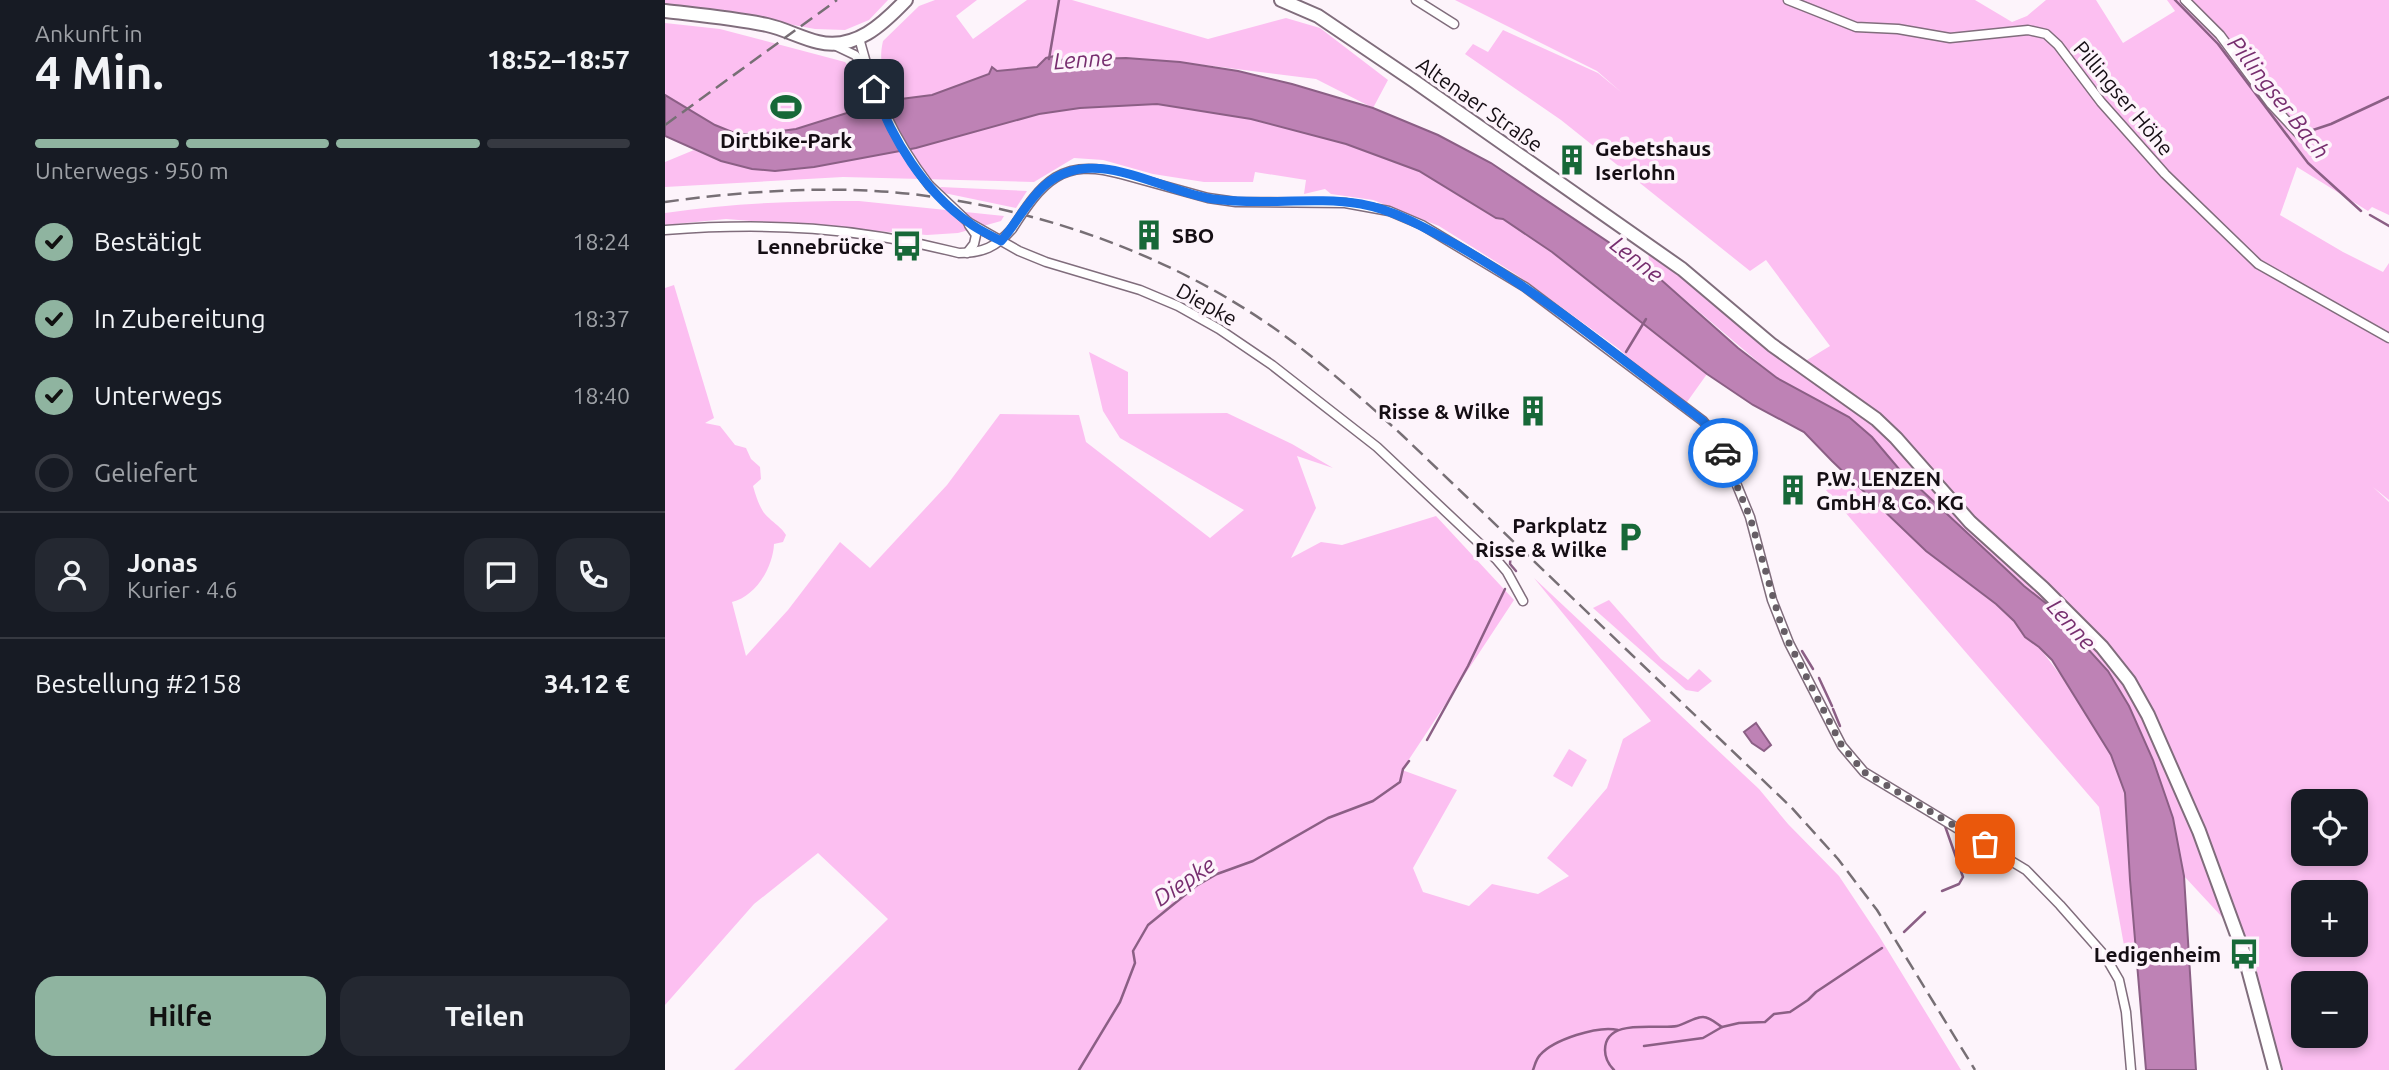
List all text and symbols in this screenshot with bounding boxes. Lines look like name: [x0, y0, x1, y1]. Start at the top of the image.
text: Ankunft in: [35, 21, 143, 46]
water label: Pillingser Bach: [2223, 31, 2335, 163]
street label: Pillingser Höhe: [2069, 36, 2179, 160]
water label: Lenne: [1053, 44, 1114, 74]
text: 18:52–18:57: [487, 45, 630, 74]
text: 4 Min.: [35, 46, 164, 98]
street label: Altenaer Straße: [1412, 52, 1548, 156]
pin: [844, 59, 904, 119]
icon: home: [855, 70, 893, 108]
sports icon: Dirtbike-Park: [769, 90, 803, 124]
place label: Dirtbike-Park: [720, 128, 852, 152]
place label: Gebetshaus Iserlohn: [1595, 136, 1711, 184]
building icon: Gebetshaus Iserlohn: [1555, 143, 1589, 177]
text: Unterwegs · 950 m: [35, 158, 229, 183]
building icon: SBO: [1132, 218, 1166, 252]
icon: check: [35, 223, 73, 261]
place label: SBO: [1172, 223, 1214, 247]
text: Bestätigt: [94, 227, 201, 256]
text: 18:24: [572, 229, 630, 254]
bus stop icon: Lennebrücke: [890, 229, 924, 263]
water label: Lenne: [1606, 231, 1668, 287]
place label: Lennebrücke: [757, 234, 884, 258]
street label: Diepke: [1172, 278, 1242, 330]
icon: check: [35, 300, 73, 338]
text: In Zubereitung: [94, 304, 266, 333]
text: 18:37: [572, 306, 630, 331]
icon: check: [35, 377, 73, 415]
text: Unterwegs: [94, 381, 222, 410]
text: 18:40: [572, 383, 630, 408]
building icon: Risse & Wilke: [1516, 394, 1550, 428]
place label: Risse & Wilke: [1378, 399, 1510, 423]
courier: [1688, 418, 1758, 488]
icon: car: [1704, 434, 1742, 472]
text: Geliefert: [94, 458, 197, 487]
place label: P.W. LENZEN GmbH & Co. KG: [1816, 466, 1964, 514]
building icon: P.W. LENZEN GmbH & Co. KG: [1776, 473, 1810, 507]
place label: Parkplatz Risse & Wilke: [1475, 513, 1607, 561]
parking icon: Parkplatz Risse & Wilke: [1613, 520, 1647, 554]
button: person: [35, 538, 109, 612]
button: chat: [464, 538, 538, 612]
button: phone: [556, 538, 630, 612]
text: Jonas: [127, 548, 198, 577]
text: Kurier · 4.6: [127, 577, 238, 602]
water label: Lenne: [2043, 594, 2101, 655]
text: Bestellung #2158: [35, 669, 242, 698]
text: 34.12 €: [544, 669, 630, 698]
map controls: [2291, 789, 2368, 1048]
button: locate: [2291, 789, 2368, 866]
pin: [1955, 814, 2015, 874]
icon: bag: [1966, 825, 2004, 863]
water label: Diepke: [1149, 851, 1220, 911]
button: +: [2291, 880, 2368, 957]
bus stop icon: Ledigenheim: [2227, 937, 2261, 971]
place label: Ledigenheim: [2094, 942, 2221, 966]
button: −: [2291, 971, 2368, 1048]
button: Hilfe: [35, 976, 326, 1056]
button: Teilen: [340, 976, 630, 1056]

